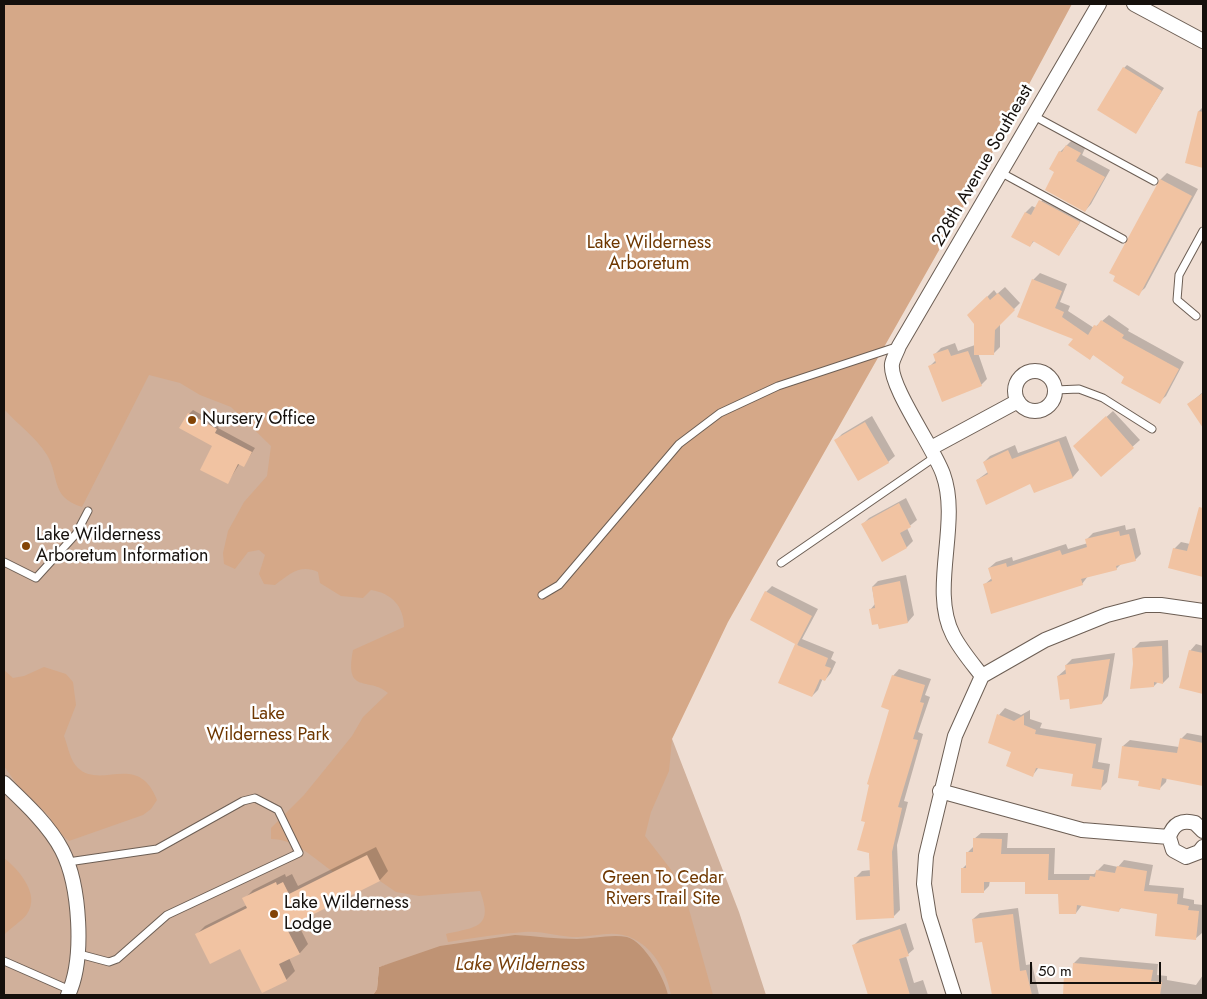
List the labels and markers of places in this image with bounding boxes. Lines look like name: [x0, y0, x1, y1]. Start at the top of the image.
place label: Nursery Office: [202, 409, 315, 431]
marker: Nursery Office: [186, 414, 198, 426]
place label: Lake Wilderness Arboretum Information: [36, 525, 209, 568]
marker: Lake Wilderness Arboretum Information: [20, 540, 32, 552]
place label: Lake Wilderness Lodge: [284, 893, 409, 936]
marker: Lake Wilderness Lodge: [268, 908, 280, 920]

